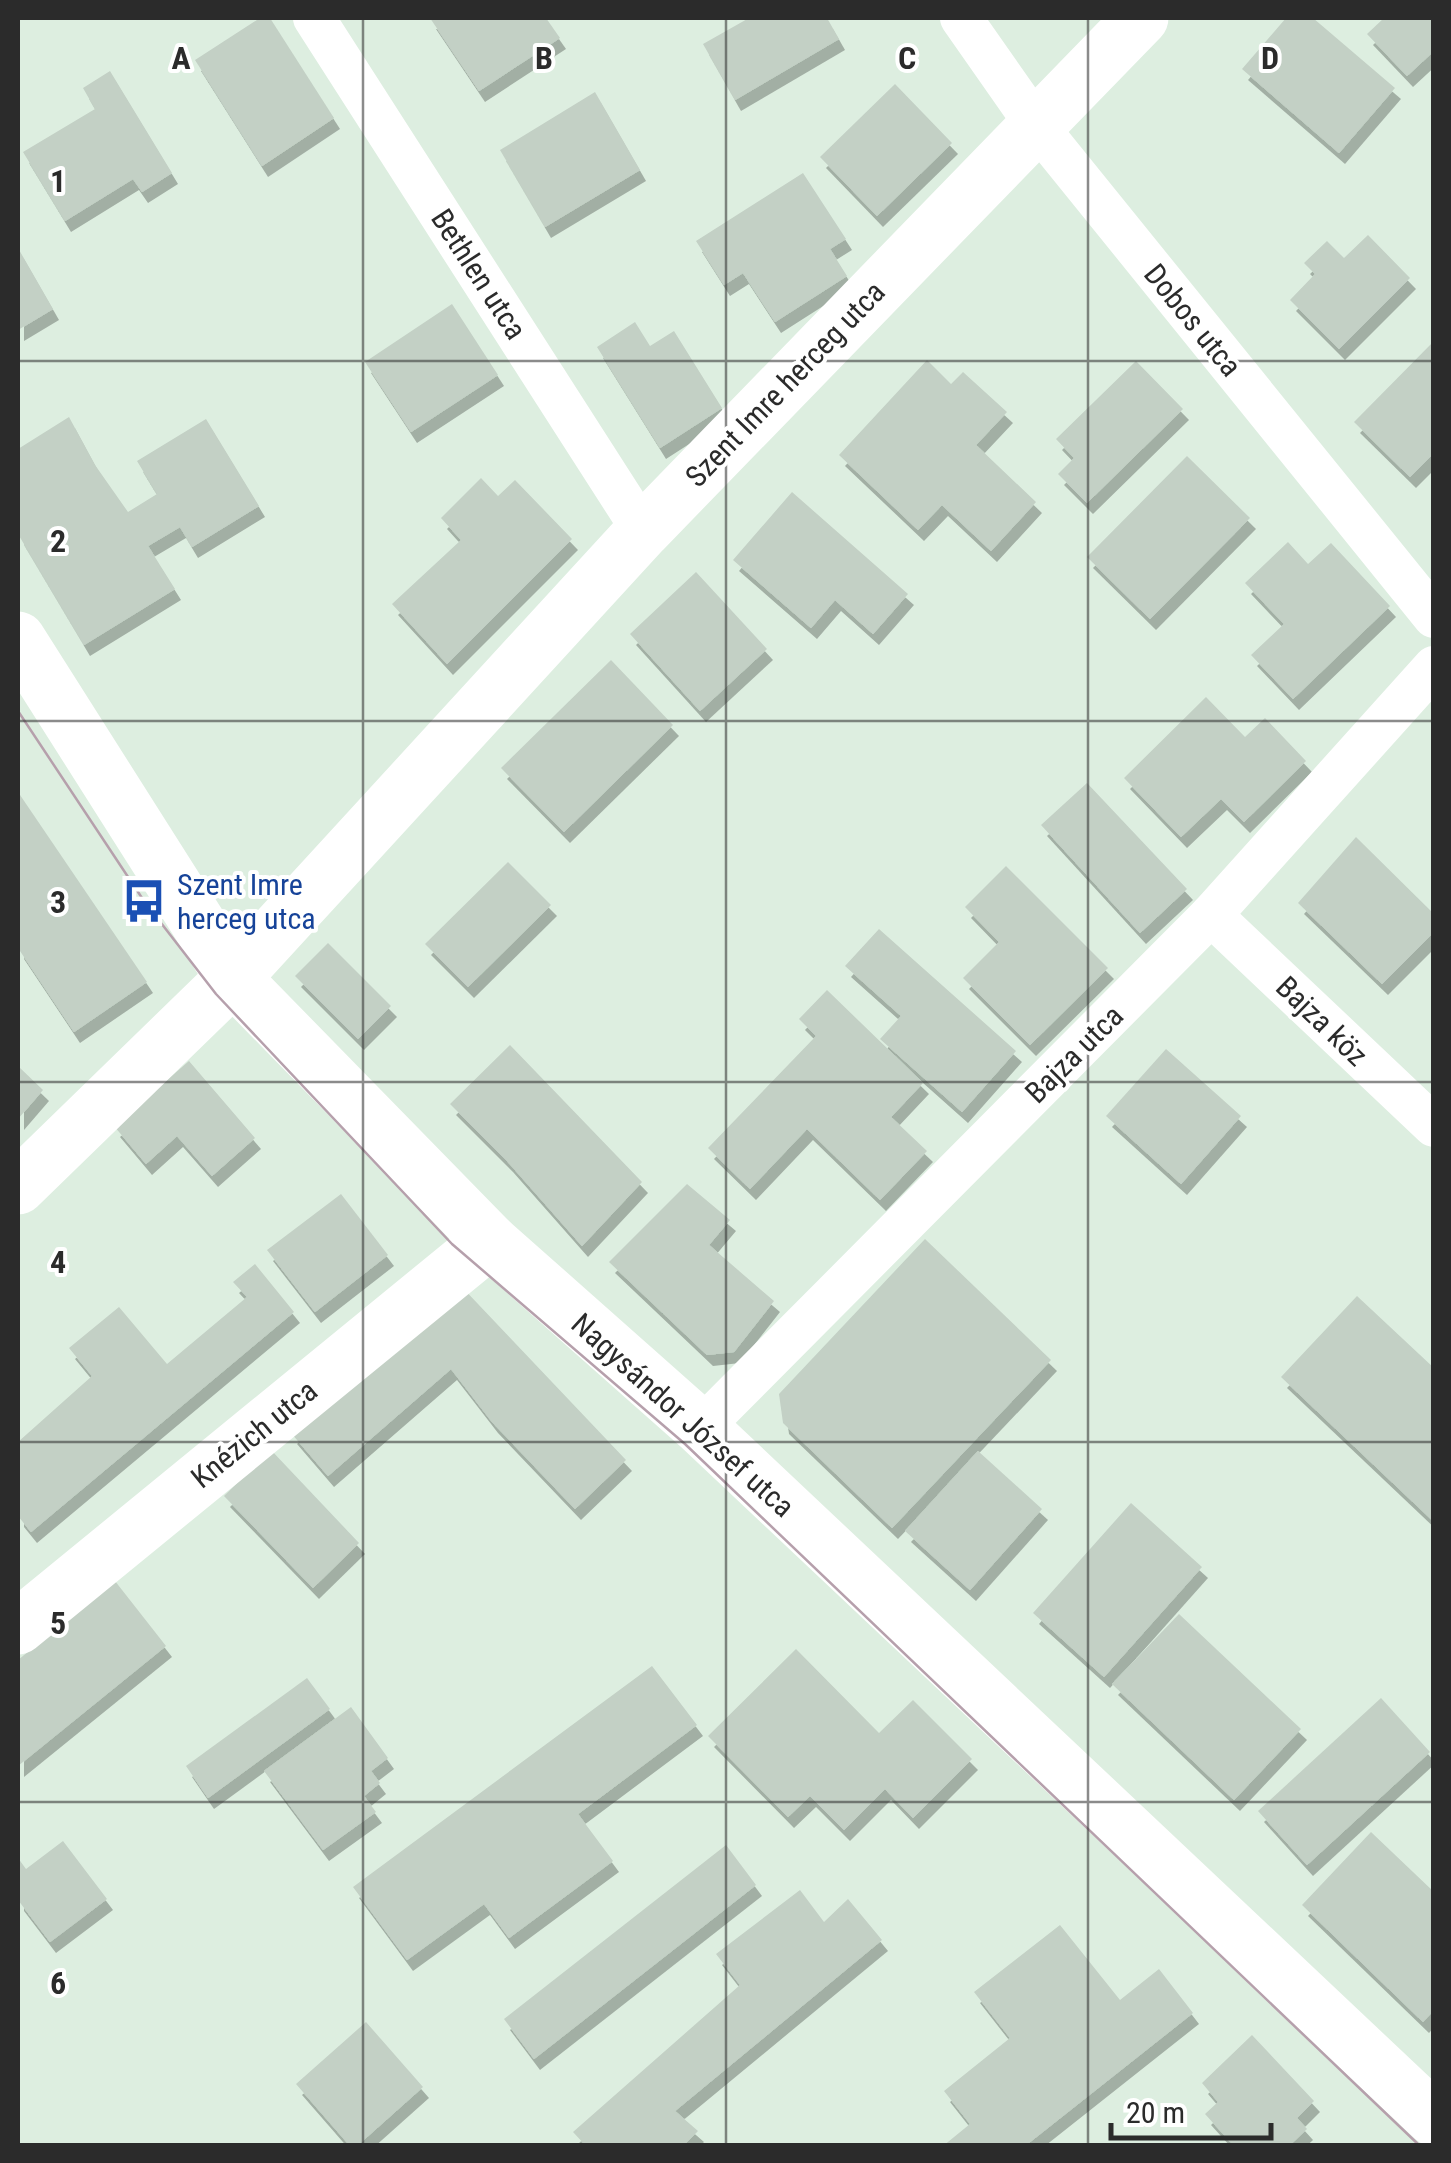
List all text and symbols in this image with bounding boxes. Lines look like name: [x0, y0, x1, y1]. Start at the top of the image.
text: A: [171, 39, 191, 77]
text: B: [535, 39, 553, 77]
text: C: [898, 39, 916, 77]
text: D: [1261, 39, 1279, 77]
text: 1: [50, 162, 66, 200]
street label: Bethlen utca: [424, 202, 534, 346]
street label: Dobos utca: [1137, 257, 1249, 383]
street label: Szent Imre herceg utca: [678, 274, 892, 494]
text: 2: [50, 522, 66, 560]
place label: Szent Imre herceg utca: [177, 867, 316, 936]
bus stop icon: Szent Imre herceg utca: [120, 877, 168, 925]
text: 3: [50, 883, 66, 921]
street label: Bajza köz: [1269, 969, 1375, 1073]
street label: Bajza utca: [1018, 998, 1130, 1110]
text: 4: [50, 1243, 66, 1281]
street label: Nagysándor József utca: [565, 1306, 801, 1524]
street label: Knézich utca: [184, 1373, 324, 1495]
text: 5: [50, 1604, 66, 1642]
text: 6: [50, 1964, 66, 2002]
scale bar: [1111, 2078, 1271, 2140]
text: 20 m: [1126, 2095, 1185, 2130]

